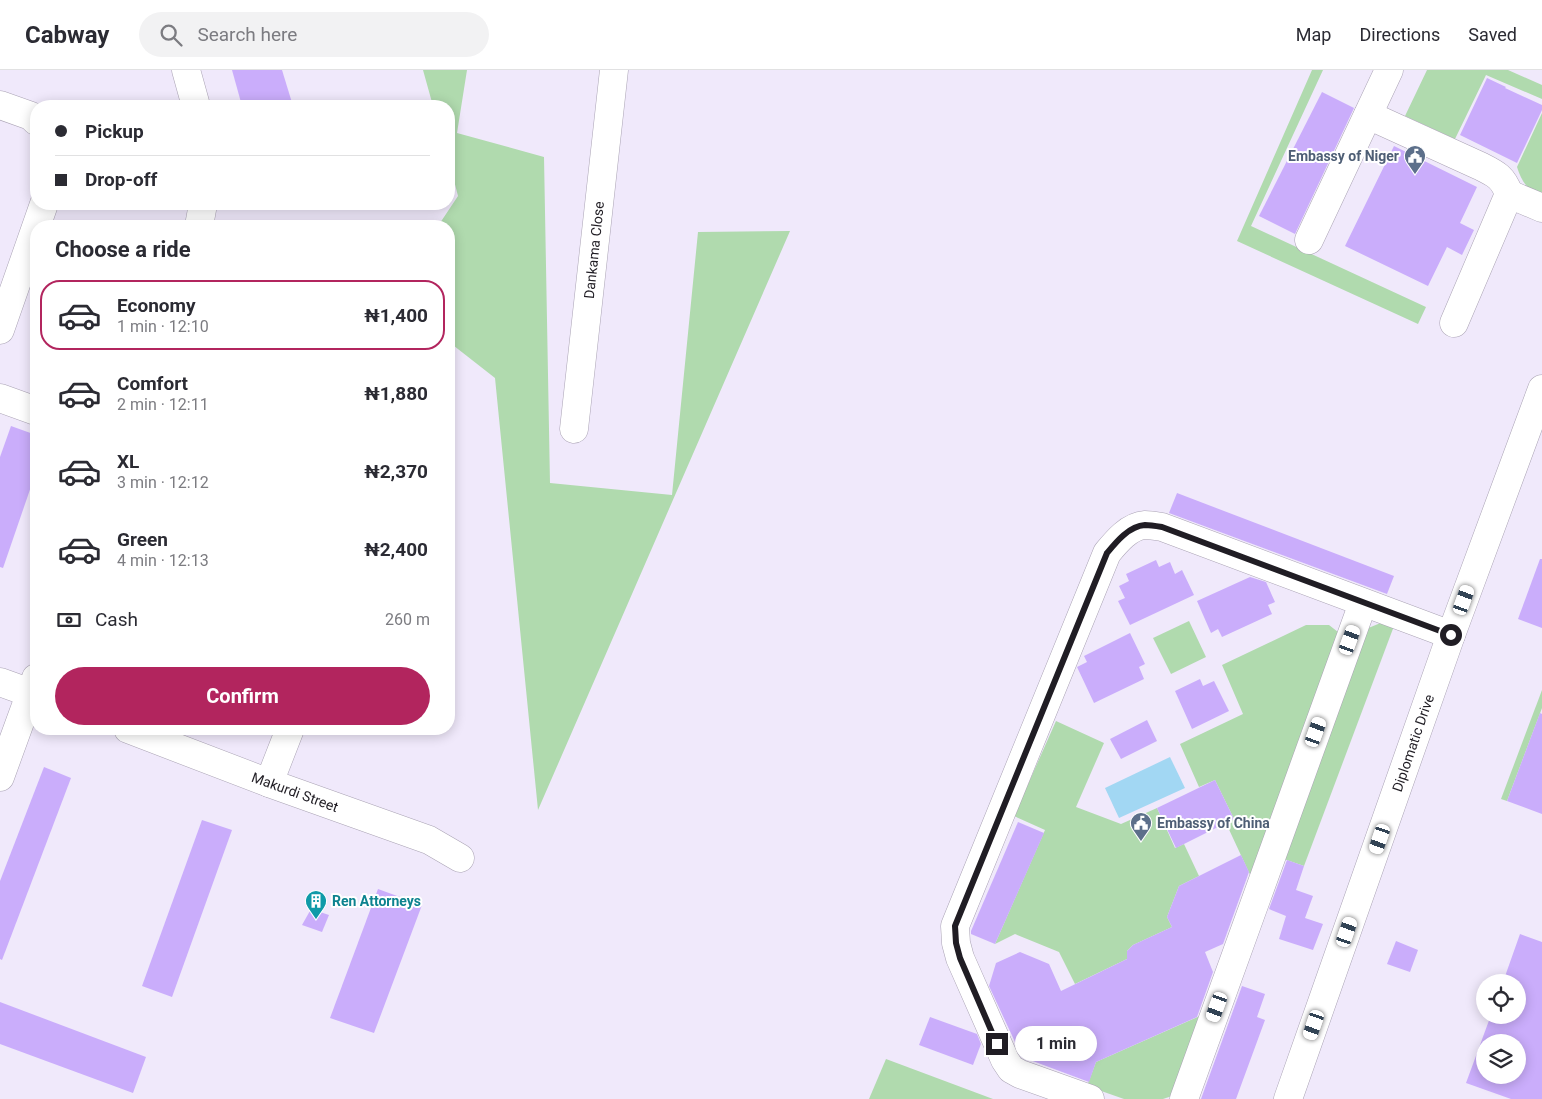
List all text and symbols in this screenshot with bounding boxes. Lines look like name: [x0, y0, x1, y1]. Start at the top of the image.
search box: [139, 12, 489, 57]
text: Cabway: [25, 21, 109, 49]
icon: search: [157, 21, 185, 49]
text: Search here: [197, 23, 297, 46]
text: Map: [1296, 24, 1331, 45]
text: Directions: [1359, 24, 1440, 45]
text: Saved: [1468, 24, 1517, 45]
text: Pickup: [85, 120, 144, 143]
public building icon: Embassy of Niger: [1403, 144, 1427, 175]
place label: Embassy of Niger: [1288, 148, 1399, 164]
text: Drop-off: [85, 168, 157, 191]
street label: Dankama Close: [581, 201, 607, 299]
text: Choose a ride: [55, 237, 191, 262]
icon: car: [57, 293, 102, 338]
text: Economy: [117, 294, 196, 317]
text: ₦1,400: [364, 304, 428, 327]
text: 1 min · 12:10: [117, 317, 209, 336]
icon: car: [57, 371, 102, 416]
text: Comfort: [117, 372, 188, 395]
text: ₦1,880: [364, 382, 428, 405]
text: 2 min · 12:11: [117, 395, 209, 414]
icon: car: [57, 449, 102, 494]
text: XL: [117, 450, 139, 473]
text: ₦2,370: [364, 460, 428, 483]
text: 3 min · 12:12: [117, 473, 209, 492]
icon: car: [57, 527, 102, 572]
text: Green: [117, 528, 168, 551]
text: ₦2,400: [364, 538, 428, 561]
text: 4 min · 12:13: [117, 551, 209, 570]
car: [1451, 583, 1476, 617]
icon: cash: [55, 606, 83, 634]
text: Cash: [95, 608, 138, 631]
text: 260 m: [385, 610, 430, 629]
car: [1337, 623, 1362, 657]
route start: [1440, 624, 1462, 646]
button: Confirm: [55, 667, 430, 725]
street label: Diplomatic Drive: [1389, 692, 1437, 794]
car: [1303, 715, 1328, 749]
street label: Makurdi Street: [250, 769, 341, 815]
public building icon: Embassy of China: [1129, 811, 1153, 842]
place label: Embassy of China: [1157, 815, 1270, 831]
car: [1368, 822, 1391, 856]
building icon: Ren Attorneys: [304, 889, 328, 920]
place label: Ren Attorneys: [332, 893, 421, 909]
car: [1335, 915, 1358, 949]
map controls: [1476, 974, 1526, 1084]
button: locate: [1476, 974, 1526, 1024]
car: [1204, 990, 1229, 1024]
car: [1302, 1008, 1325, 1042]
callout: 1 min: [1014, 1026, 1097, 1062]
route end: [986, 1033, 1008, 1055]
text: 1 min: [1036, 1034, 1076, 1053]
button: layers: [1476, 1034, 1526, 1084]

